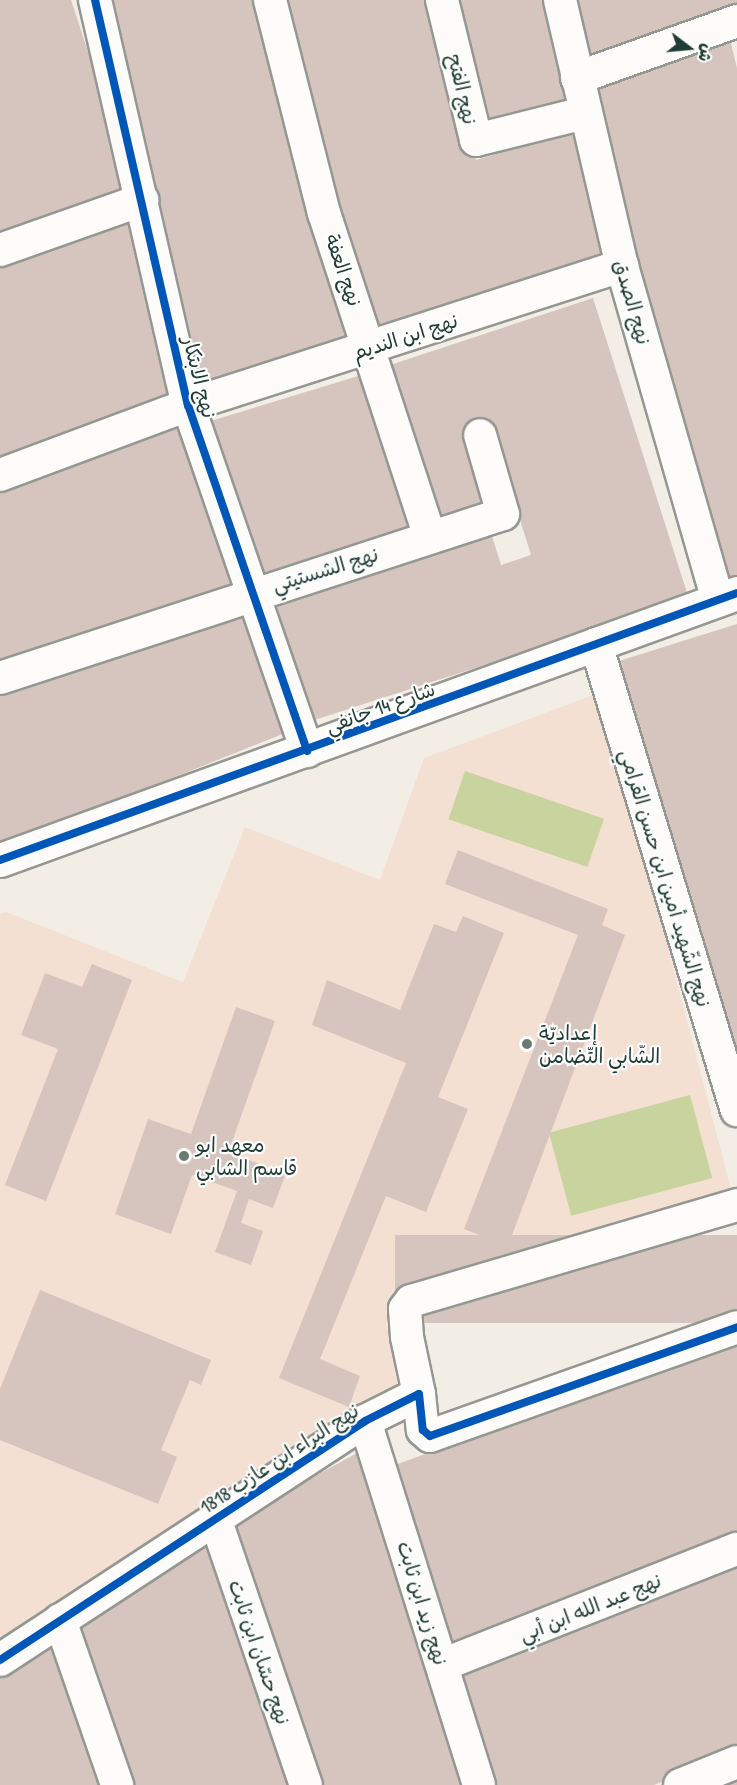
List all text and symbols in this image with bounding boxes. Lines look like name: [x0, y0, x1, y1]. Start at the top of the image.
north arrow: [659, 18, 719, 78]
text: ش: [693, 41, 719, 64]
street label: نهج الفتح: [443, 51, 483, 127]
street label: نهج العفة: [320, 231, 368, 309]
street label: نهج الصدق: [609, 257, 657, 347]
street label: نهج ابن النديم: [349, 308, 461, 364]
street label: نهج الابتكار: [178, 334, 222, 420]
street label: نهج الشستيتي: [269, 541, 381, 597]
street label: شارع 14 جانفي: [322, 676, 438, 738]
street label: نهج الشّهيد أمين ابن حسن القرامي: [615, 746, 717, 1010]
place label: إعداديّة الشّابي التّضامن: [539, 1020, 660, 1067]
marker: إعداديّة الشّابي التّضامن: [520, 1037, 534, 1051]
place label: معهد ابو قاسم الشابي: [196, 1132, 297, 1179]
marker: معهد ابو قاسم الشابي: [177, 1149, 191, 1163]
street label: نهج البراء ابن عازب 1818: [195, 1398, 363, 1518]
street label: نهج زيد ابن ثابت: [393, 1538, 453, 1668]
street label: نهج عبد الله ابن أبي: [515, 1568, 665, 1646]
street label: نهج حسّان ابن ثابت: [224, 1577, 296, 1727]

